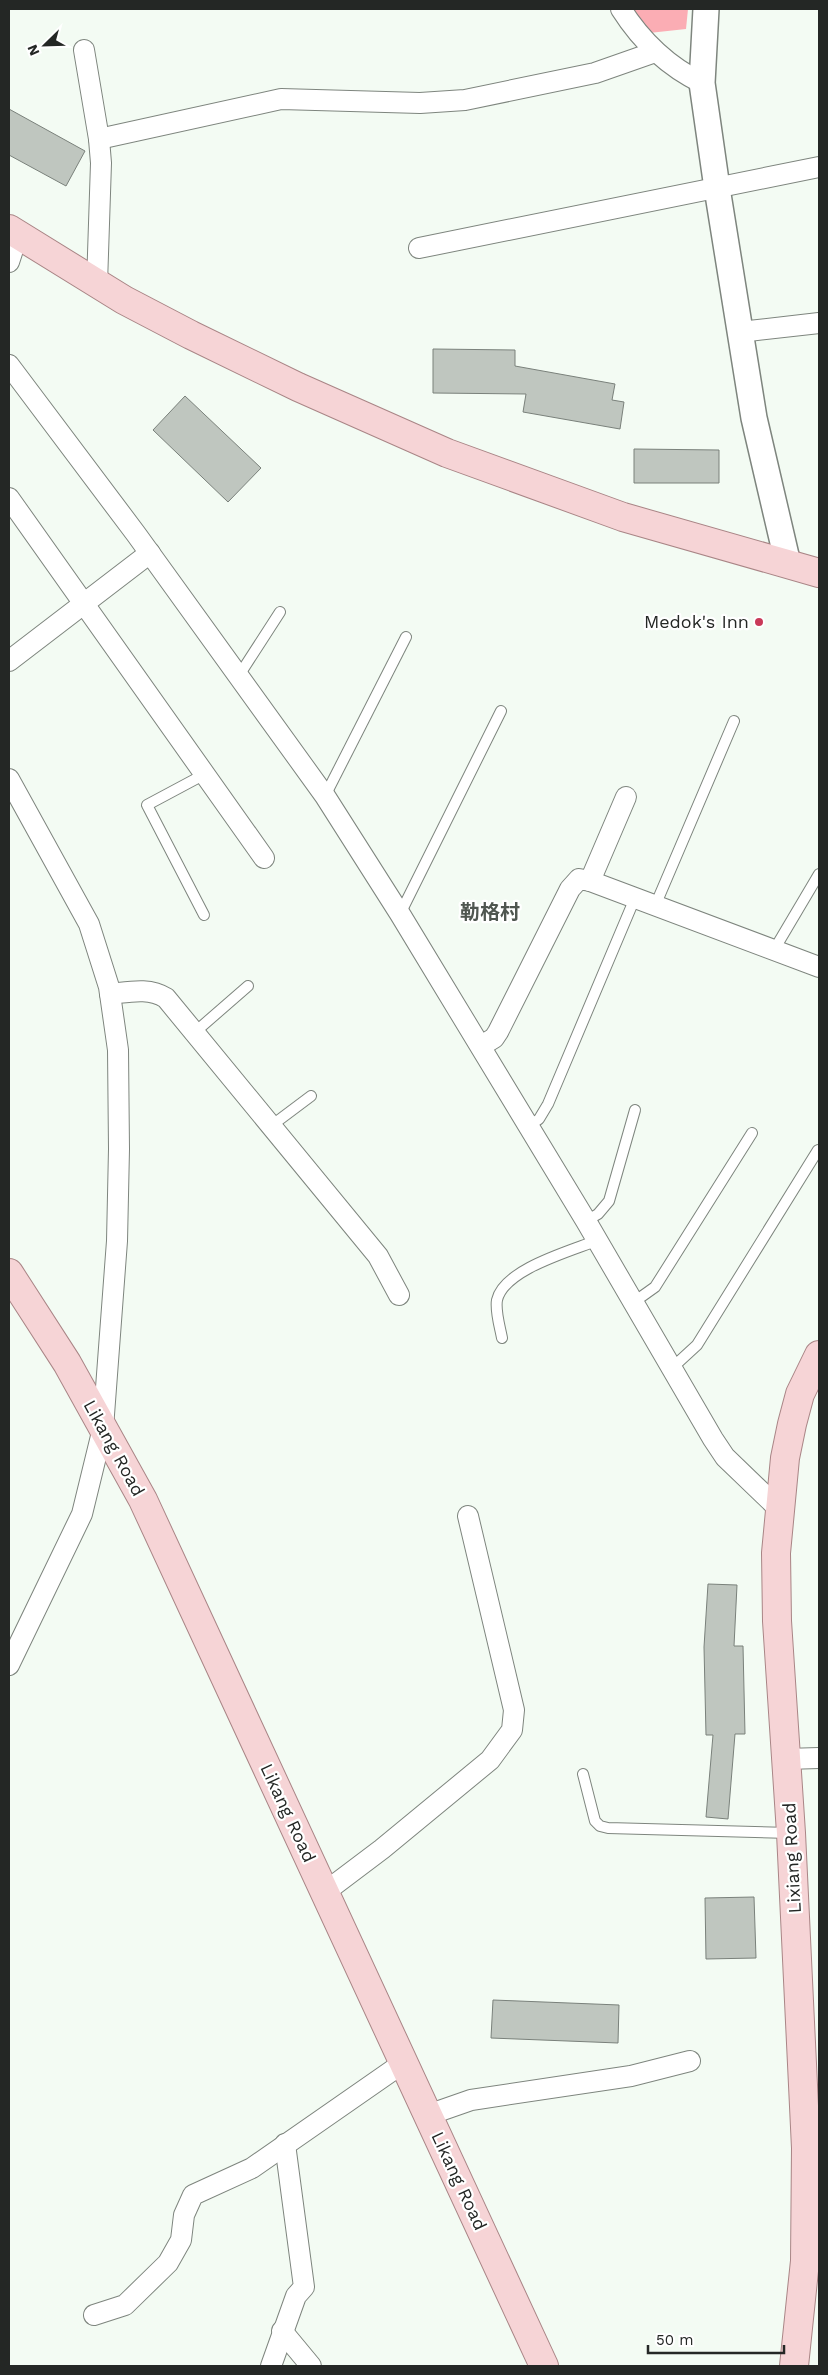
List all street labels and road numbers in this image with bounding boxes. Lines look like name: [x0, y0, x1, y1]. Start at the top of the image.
street label: Likang Road: [79, 1396, 149, 1499]
street label: Likang Road: [256, 1760, 320, 1866]
street label: Lixiang Road: [778, 1802, 805, 1914]
street label: Likang Road: [427, 2128, 491, 2234]

